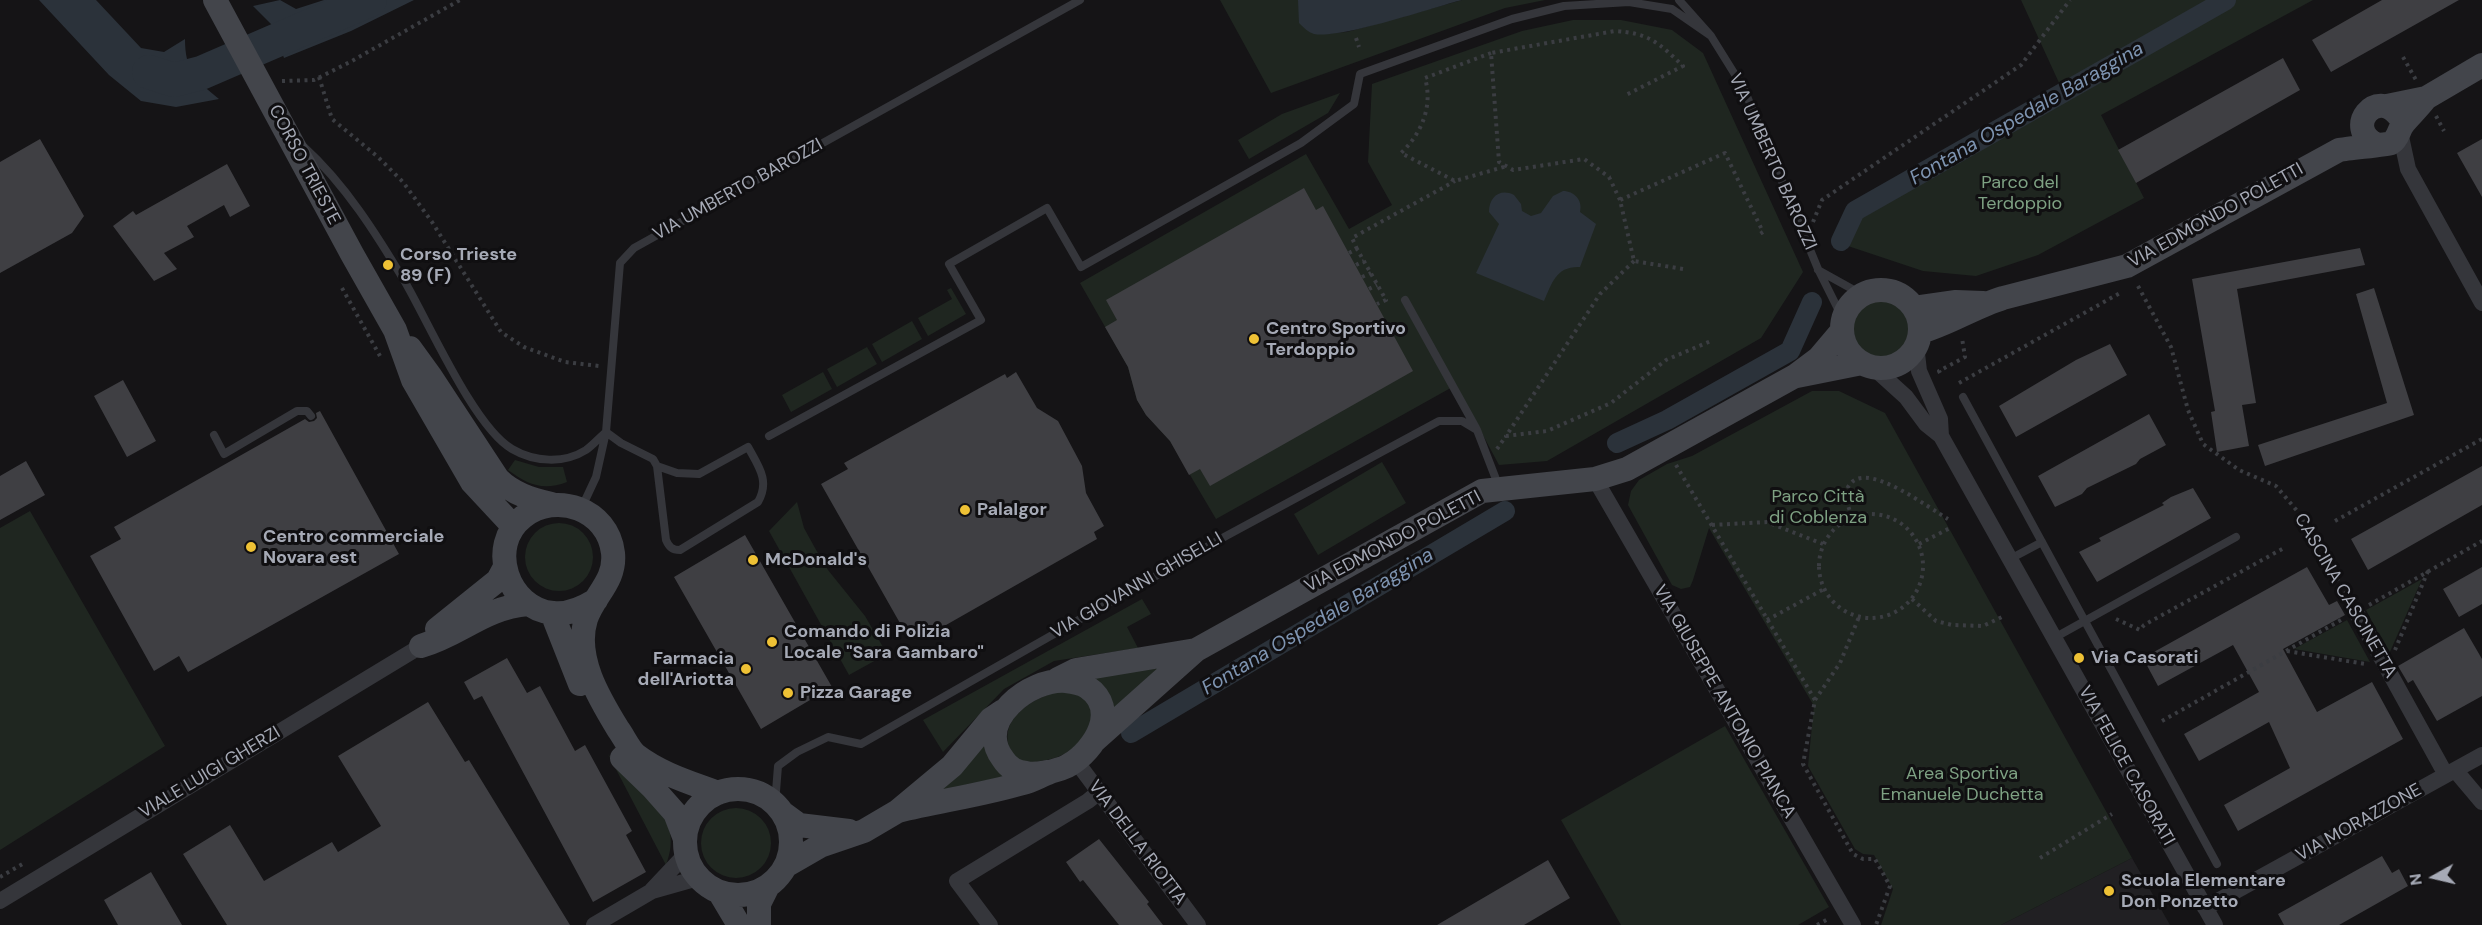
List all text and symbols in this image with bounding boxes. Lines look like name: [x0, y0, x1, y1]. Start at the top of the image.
water label: Fontana Ospedale Baraggina: [1906, 37, 2148, 191]
street label: VIA UMBERTO BAROZZI: [1723, 70, 1821, 254]
street label: CORSO TRIESTE: [263, 102, 345, 228]
street label: VIA UMBERTO BAROZZI: [649, 134, 827, 246]
street label: VIA EDMONDO POLETTI: [2125, 159, 2307, 273]
park label: Parco del Terdoppio: [1978, 172, 2062, 214]
place label: Corso Trieste 89 (F): [400, 244, 517, 286]
marker: Corso Trieste 89 (F): [381, 258, 395, 272]
place label: Centro Sportivo Terdoppio: [1266, 318, 1406, 360]
marker: Centro Sportivo Terdoppio: [1247, 332, 1261, 346]
street label: VIA EDMONDO POLETTI: [1301, 486, 1485, 598]
park label: Parco Città di Coblenza: [1769, 486, 1867, 528]
place label: PalaIgor: [977, 499, 1047, 521]
marker: PalaIgor: [958, 503, 972, 517]
street label: CASCINA CASCINETTA: [2289, 510, 2401, 682]
place label: Centro commerciale Novara est: [263, 526, 444, 568]
street label: VIA GIOVANNI GHISELLI: [1047, 528, 1227, 644]
marker: Centro commerciale Novara est: [244, 540, 258, 554]
water label: Fontana Ospedale Baraggina: [1198, 543, 1438, 701]
place label: McDonald's: [765, 549, 867, 571]
marker: McDonald's: [746, 553, 760, 567]
street label: VIA GIUSEPPE ANTONIO PIANCA: [1648, 581, 1800, 823]
place label: Comando di Polizia Locale "Sara Gambaro": [784, 621, 984, 664]
marker: Comando di Polizia Locale "Sara Gambaro": [765, 635, 779, 649]
place label: Via Casorati: [2091, 647, 2198, 669]
place label: Farmacia dell'Ariotta: [638, 648, 734, 690]
marker: Via Casorati: [2072, 651, 2086, 665]
marker: Farmacia dell'Ariotta: [739, 662, 753, 676]
place label: Pizza Garage: [800, 682, 912, 704]
street label: VIA FELICE CASORATI: [2073, 683, 2179, 849]
marker: Pizza Garage: [781, 686, 795, 700]
street label: VIALE LUIGI GHERZI: [135, 722, 285, 824]
park label: Area Sportiva Emanuele Duchetta: [1880, 763, 2044, 806]
street label: VIA DELLA RIOTTA: [1083, 777, 1191, 909]
street label: VIA MORAZZONE: [2292, 780, 2426, 866]
north arrow: [2404, 847, 2464, 907]
place label: Scuola Elementare Don Ponzetto: [2121, 870, 2286, 912]
text: N: [2404, 872, 2427, 887]
marker: Scuola Elementare Don Ponzetto: [2102, 884, 2116, 898]

